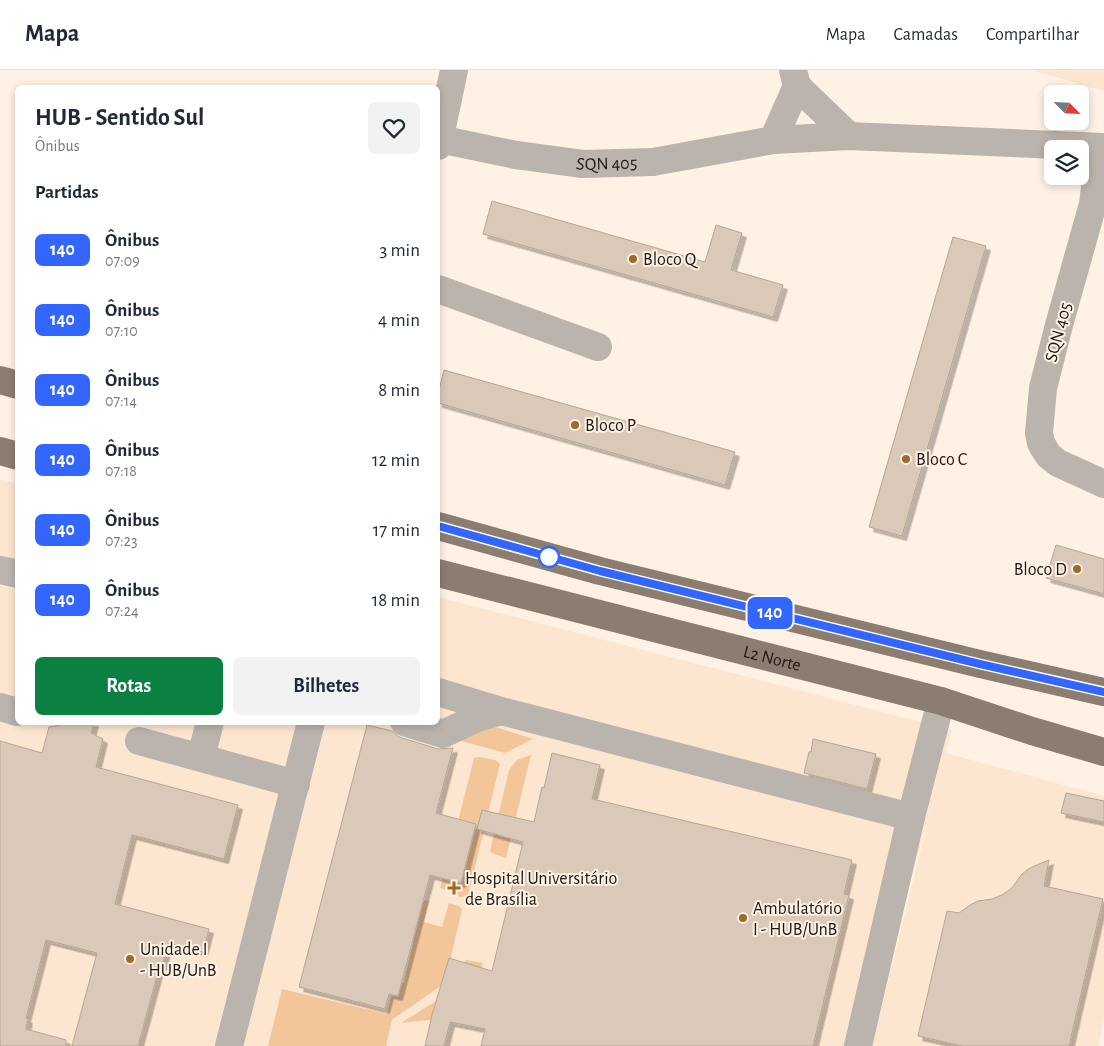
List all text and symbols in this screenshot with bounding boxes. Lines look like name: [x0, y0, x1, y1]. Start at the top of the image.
text: Mapa: [25, 22, 79, 46]
text: Mapa: [826, 26, 865, 44]
text: Camadas: [893, 26, 958, 44]
text: Compartilhar: [986, 26, 1079, 44]
north arrow: [1044, 85, 1089, 130]
map controls: [1044, 85, 1089, 185]
button: heart: [368, 102, 420, 154]
text: HUB - Sentido Sul: [35, 106, 204, 130]
text: Ônibus: [35, 138, 80, 154]
button: layers: [1044, 140, 1089, 185]
street label: SQN 405: [575, 154, 638, 174]
text: Partidas: [35, 183, 99, 202]
text: Ônibus: [105, 231, 159, 250]
text: 140: [50, 241, 75, 259]
text: 3 min: [379, 241, 420, 260]
place label: Bloco Q: [643, 251, 699, 269]
text: 07:09: [105, 253, 140, 269]
marker: Bloco Q: [627, 253, 639, 265]
street label: SQN 405: [1042, 300, 1076, 364]
text: Ônibus: [105, 301, 159, 320]
text: 140: [50, 311, 75, 329]
text: 4 min: [378, 311, 420, 330]
text: 07:10: [105, 323, 138, 339]
text: Ônibus: [105, 371, 159, 390]
text: 140: [50, 381, 75, 399]
text: 8 min: [378, 381, 420, 400]
text: 07:14: [105, 393, 137, 409]
place label: Bloco P: [585, 417, 636, 435]
marker: Bloco P: [569, 419, 581, 431]
text: Ônibus: [105, 441, 159, 460]
text: 140: [50, 451, 75, 469]
text: 12 min: [372, 451, 420, 470]
place label: Bloco C: [916, 451, 967, 469]
marker: Bloco C: [900, 453, 912, 465]
text: 07:18: [105, 463, 137, 479]
text: Ônibus: [105, 511, 159, 530]
text: 140: [50, 521, 75, 539]
text: 17 min: [373, 521, 420, 540]
text: 07:23: [105, 533, 138, 549]
unlabelled marker: [538, 546, 560, 568]
place label: Bloco D: [1014, 561, 1067, 579]
marker: Bloco D: [1071, 563, 1083, 575]
text: Ônibus: [105, 581, 159, 600]
text: 140: [50, 591, 75, 609]
text: 18 min: [372, 591, 420, 610]
line badge: 140: [741, 597, 799, 629]
text: 07:24: [105, 603, 139, 619]
text: 140: [758, 604, 782, 622]
street label: L2 Norte: [741, 643, 803, 675]
button: Rotas: [35, 657, 223, 715]
button: Bilhetes: [233, 657, 420, 715]
place label: Hospital Universitário de Brasília: [465, 870, 618, 909]
marker: Hospital Universitário de Brasília: [447, 881, 461, 895]
place label: Ambulatório I - HUB/UnB: [753, 900, 842, 939]
marker: Ambulatório I - HUB/UnB: [737, 912, 749, 924]
place label: Unidade I - HUB/UnB: [140, 941, 216, 980]
marker: Unidade I - HUB/UnB: [124, 953, 136, 965]

